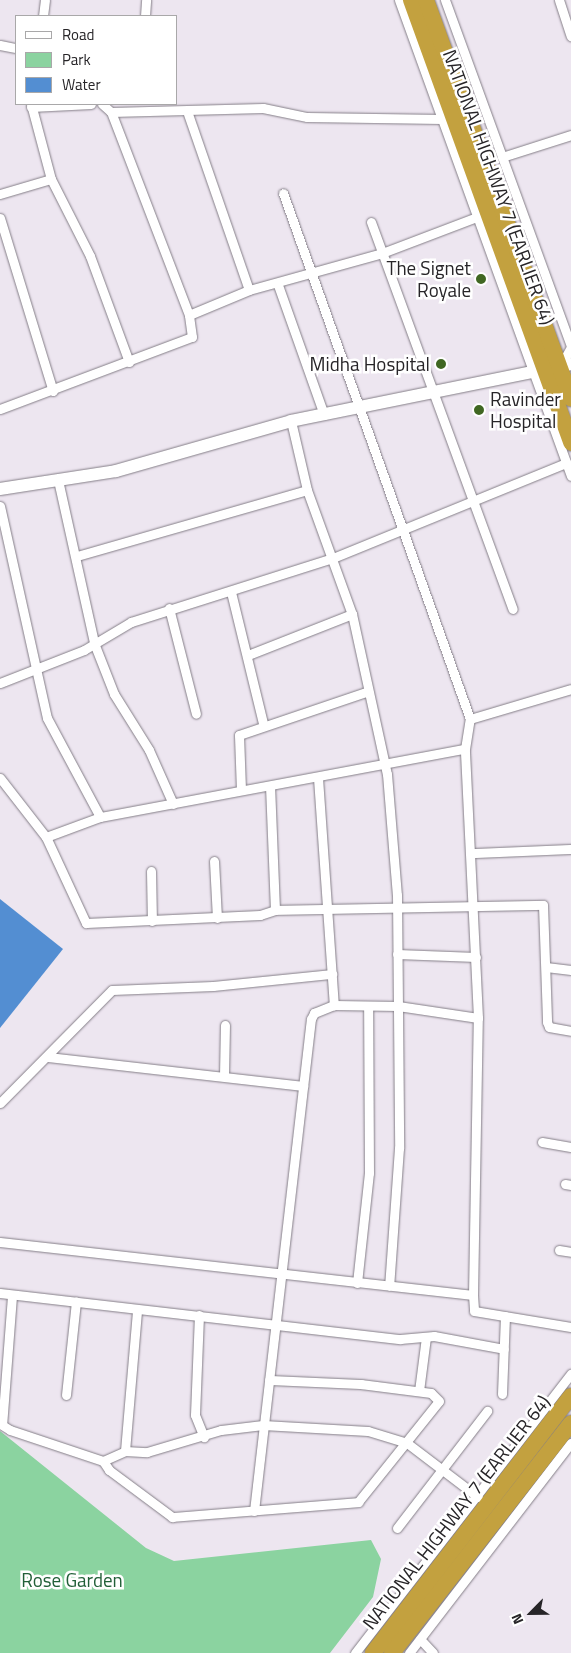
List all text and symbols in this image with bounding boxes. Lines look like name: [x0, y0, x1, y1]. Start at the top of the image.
legend: [15, 15, 178, 105]
text: Road: [62, 23, 94, 46]
street label: NATIONAL HIGHWAY 7 (EARLIER 64): [439, 46, 559, 328]
text: Park: [62, 48, 91, 71]
text: Water: [62, 73, 101, 96]
place label: The Signet Royale: [386, 257, 471, 301]
marker: The Signet Royale: [475, 273, 487, 285]
place label: Midha Hospital: [310, 353, 430, 375]
marker: Midha Hospital: [434, 357, 448, 371]
place label: Ravinder Hospital: [490, 388, 561, 432]
marker: Ravinder Hospital: [472, 403, 486, 417]
street label: NATIONAL HIGHWAY 7 (EARLIER 64): [357, 1390, 555, 1634]
park label: Rose Garden: [21, 1569, 123, 1591]
north arrow: [506, 1588, 556, 1638]

